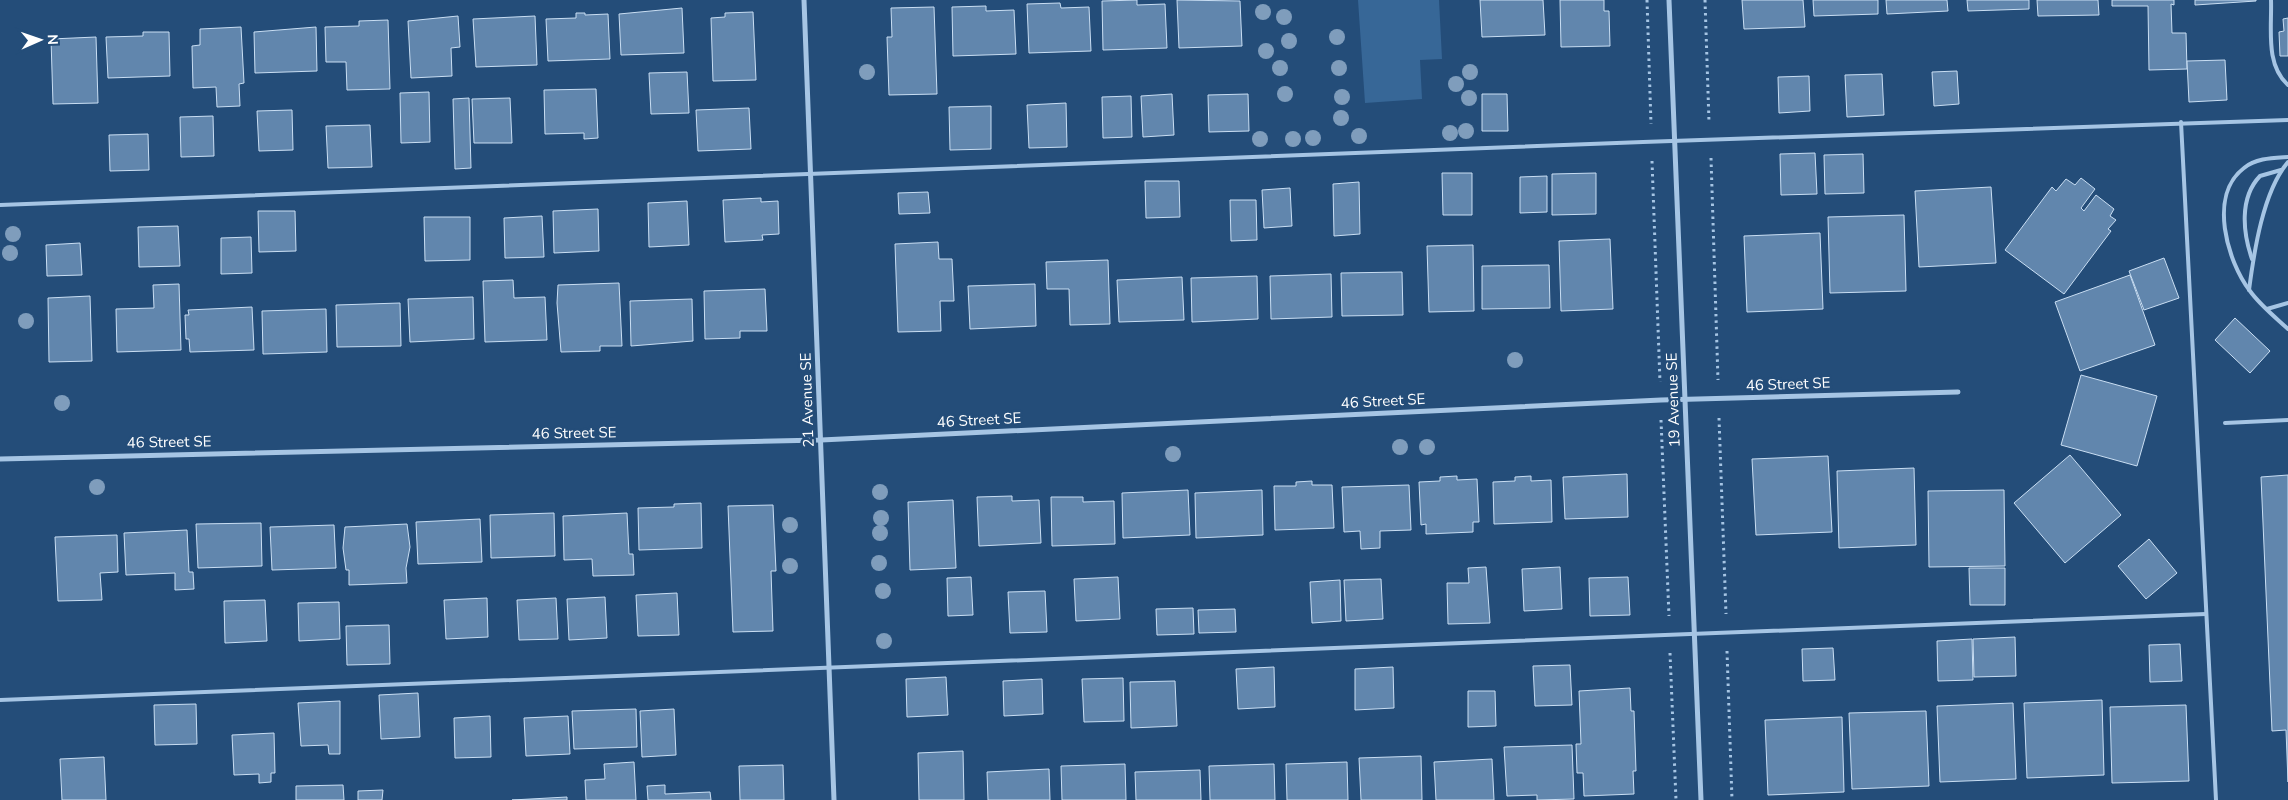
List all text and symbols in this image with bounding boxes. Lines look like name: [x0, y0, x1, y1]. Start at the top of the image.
north arrow: [15, 15, 65, 65]
text: N: [43, 34, 62, 45]
street label: 21 Avenue SE: [795, 352, 819, 448]
street label: 19 Avenue SE: [1661, 352, 1685, 448]
street label: 46 Street SE: [1745, 373, 1831, 395]
street label: 46 Street SE: [1340, 389, 1426, 413]
street label: 46 Street SE: [936, 408, 1022, 432]
street label: 46 Street SE: [532, 422, 616, 444]
street label: 46 Street SE: [127, 431, 211, 453]

